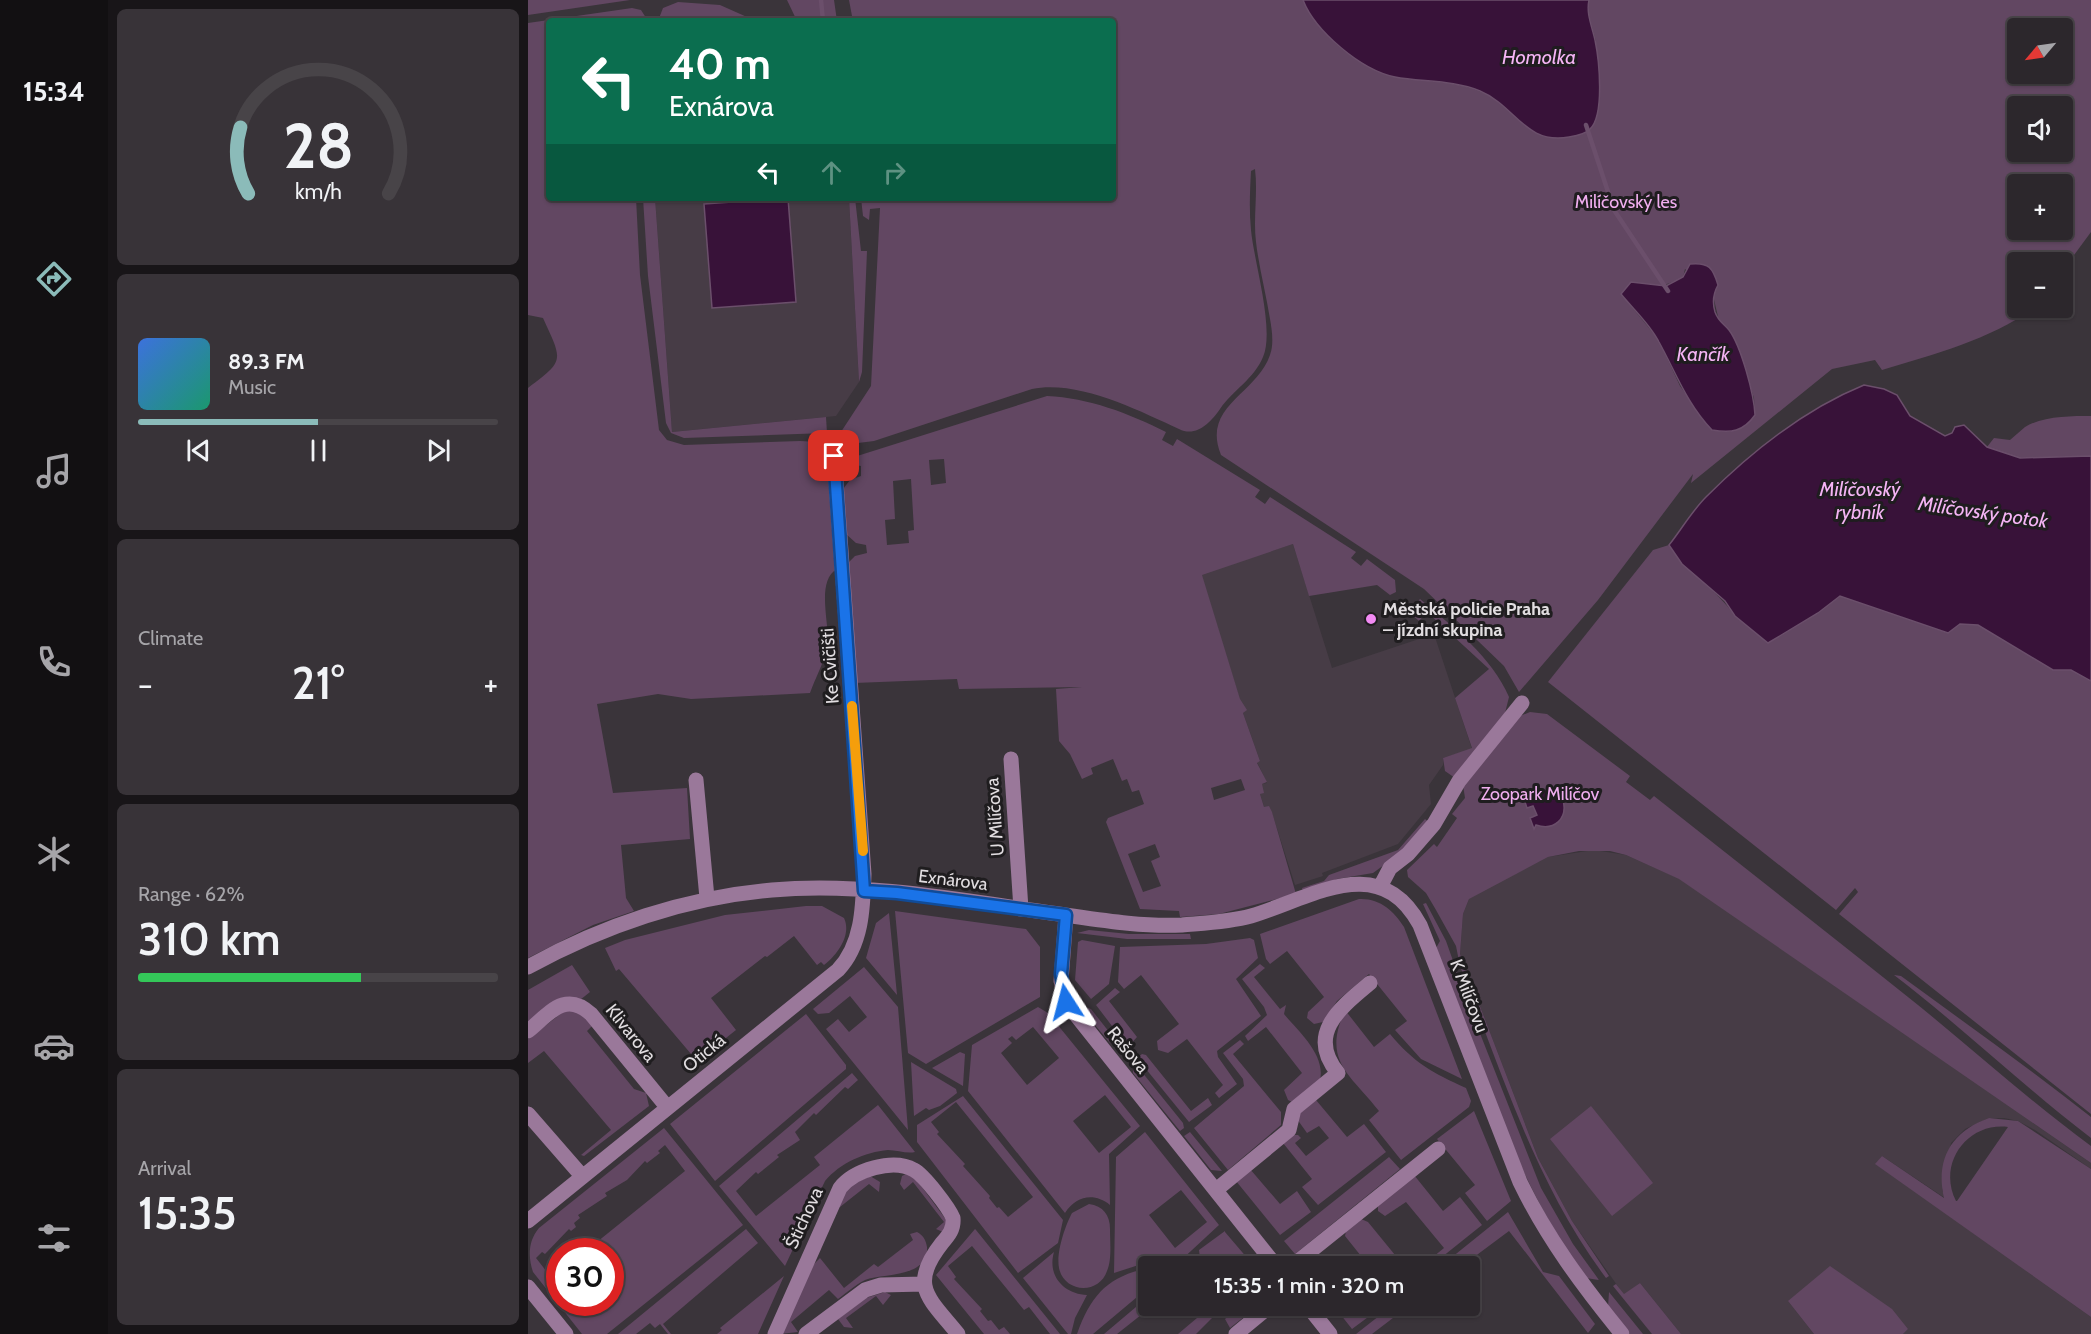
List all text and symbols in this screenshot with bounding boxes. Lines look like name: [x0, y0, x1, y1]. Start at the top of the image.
north arrow: [2007, 18, 2073, 84]
map controls: [2007, 18, 2073, 318]
text: 40 m: [669, 38, 771, 90]
icon: left: [570, 42, 648, 120]
water label: Homolka: [1502, 45, 1576, 69]
text: 15:34: [23, 75, 85, 108]
text: Exnárova: [669, 90, 774, 123]
button: sound: [2007, 96, 2073, 162]
text: 28: [283, 108, 353, 184]
icon: left: [752, 156, 785, 189]
icon: ahead: [815, 156, 848, 189]
icon: right: [878, 156, 911, 189]
button: +: [2007, 174, 2073, 240]
text: km/h: [295, 178, 341, 204]
park label: Milíčovský les: [1575, 191, 1677, 213]
button: −: [2007, 252, 2073, 318]
icon: directions: [33, 258, 75, 300]
water label: Kančík: [1676, 342, 1731, 366]
text: 89.3 FM: [228, 348, 305, 375]
text: Music: [228, 375, 276, 399]
pin: [808, 430, 859, 481]
icon: previous: [182, 434, 215, 467]
icon: pause: [302, 434, 335, 467]
icon: next: [422, 434, 455, 467]
icon: arrive: [817, 439, 850, 472]
icon: music: [33, 450, 75, 492]
water label: Milíčovský rybník: [1819, 477, 1901, 524]
water label: Milíčovský potok: [1916, 491, 2051, 533]
place label: Městská policie Praha – jízdní skupina: [1383, 598, 1550, 641]
marker: Městská policie Praha – jízdní skupina: [1364, 612, 1378, 626]
text: Climate: [138, 626, 203, 650]
street label: Ke Cvičišti: [816, 627, 844, 705]
icon: phone: [33, 641, 75, 683]
text: 21°: [292, 656, 344, 710]
text: −: [138, 664, 153, 704]
text: +: [483, 664, 498, 704]
street label: U Milíčova: [981, 777, 1009, 857]
park label: Zoopark Milíčov: [1481, 783, 1599, 805]
icon: climate: [33, 833, 75, 875]
street label: Exnárova: [917, 865, 989, 895]
text: Range · 62%: [138, 882, 245, 906]
text: 310 km: [138, 912, 280, 966]
street label: K Milíčovu: [1445, 956, 1493, 1036]
position arrow: [1034, 970, 1098, 1034]
street label: Klivarova: [601, 1000, 661, 1067]
street label: Rašova: [1102, 1022, 1154, 1078]
icon: car: [33, 1025, 75, 1067]
street label: Otická: [678, 1029, 730, 1077]
text: Arrival: [138, 1156, 191, 1180]
street label: Štichova: [780, 1183, 828, 1252]
text: 15:35: [138, 1186, 236, 1240]
icon: filters: [33, 1217, 75, 1259]
speed limit sign: 30: [546, 1238, 624, 1316]
text: 15:35 · 1 min · 320 m: [1214, 1272, 1404, 1299]

